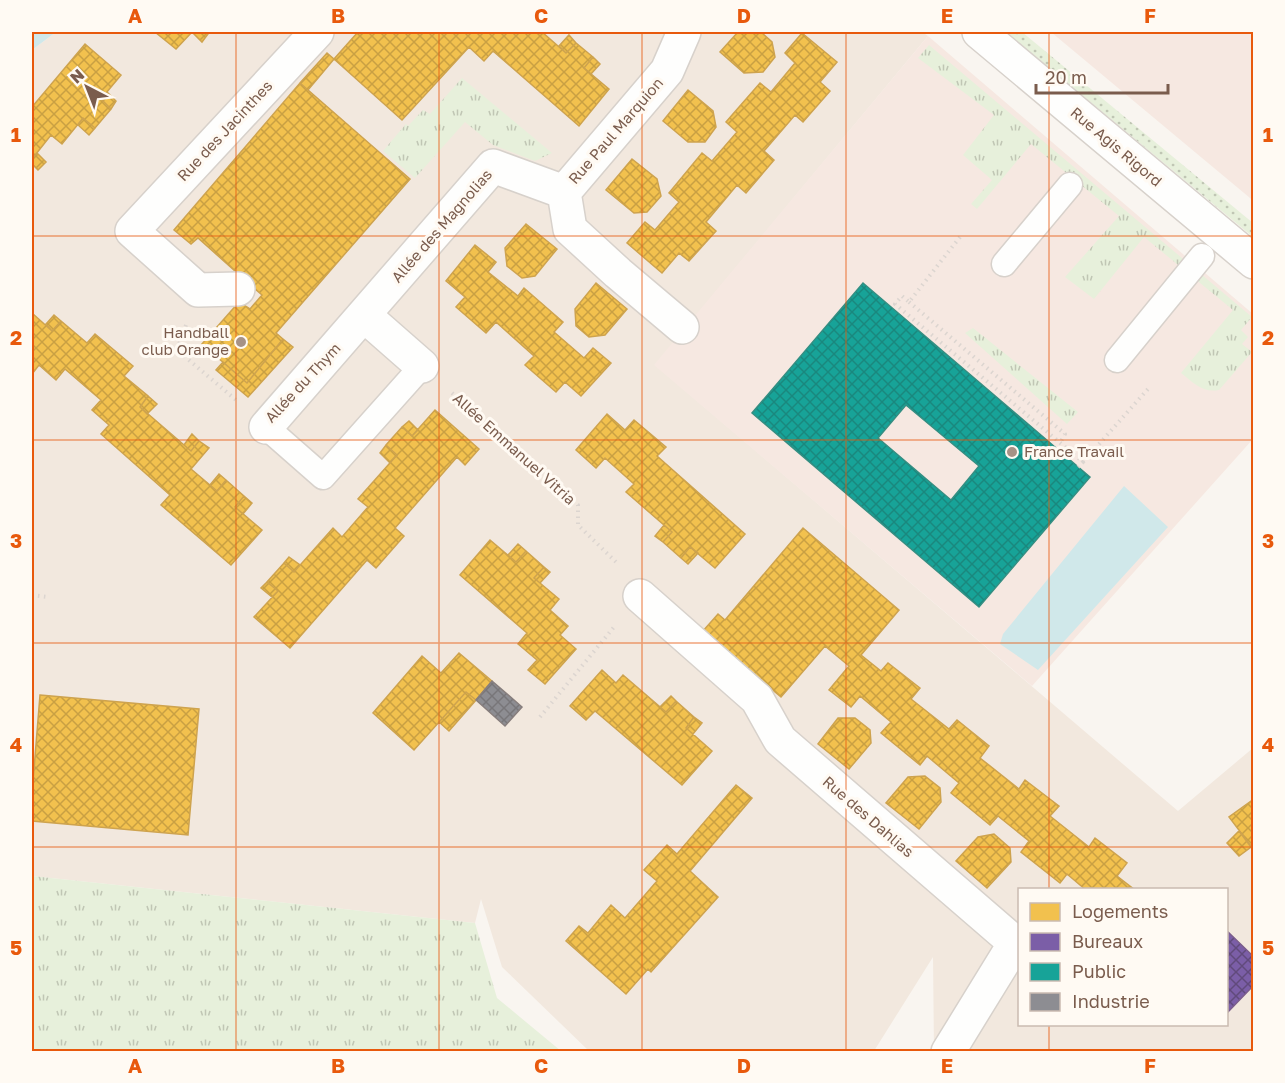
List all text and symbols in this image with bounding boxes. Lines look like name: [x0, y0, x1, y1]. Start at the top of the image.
text: A: [128, 3, 142, 27]
text: B: [331, 3, 345, 27]
text: C: [534, 3, 548, 27]
text: D: [737, 3, 751, 27]
text: E: [941, 3, 953, 27]
text: F: [1144, 3, 1156, 27]
north arrow: [57, 57, 117, 117]
scale bar: [1036, 57, 1168, 95]
text: N: [66, 64, 88, 87]
text: 20 m: [1045, 66, 1087, 88]
street label: Rue Paul Marquion: [564, 74, 666, 187]
street label: Rue des Jacinthes: [173, 76, 276, 184]
street label: Rue Agis Rigord: [1067, 103, 1166, 190]
text: 1: [11, 122, 21, 146]
text: 1: [1263, 122, 1273, 146]
street label: Allée des Magnolias: [387, 165, 495, 286]
place label: Handball club Orange: [142, 323, 229, 358]
text: 2: [10, 325, 22, 349]
text: 2: [1262, 325, 1274, 349]
marker: Handball club Orange: [234, 335, 248, 349]
street label: Allée du Thym: [261, 339, 344, 426]
street label: Allée Emmanuel Vitria: [450, 389, 580, 508]
place label: France Travail: [1024, 442, 1124, 460]
marker: France Travail: [1005, 445, 1019, 459]
text: 3: [10, 528, 22, 552]
text: 3: [1262, 528, 1274, 552]
text: 4: [10, 732, 22, 756]
text: 4: [1262, 732, 1274, 756]
street label: Rue des Dahlias: [820, 772, 918, 861]
legend: [1018, 888, 1228, 1026]
text: Logements: [1072, 900, 1168, 922]
text: Bureaux: [1072, 930, 1143, 952]
text: 5: [10, 935, 22, 959]
text: 5: [1262, 935, 1274, 959]
text: Public: [1072, 960, 1126, 982]
text: Industrie: [1072, 990, 1150, 1012]
text: A: [128, 1053, 142, 1077]
text: B: [331, 1053, 345, 1077]
text: C: [534, 1053, 548, 1077]
text: D: [737, 1053, 751, 1077]
text: E: [941, 1053, 953, 1077]
text: F: [1144, 1053, 1156, 1077]

